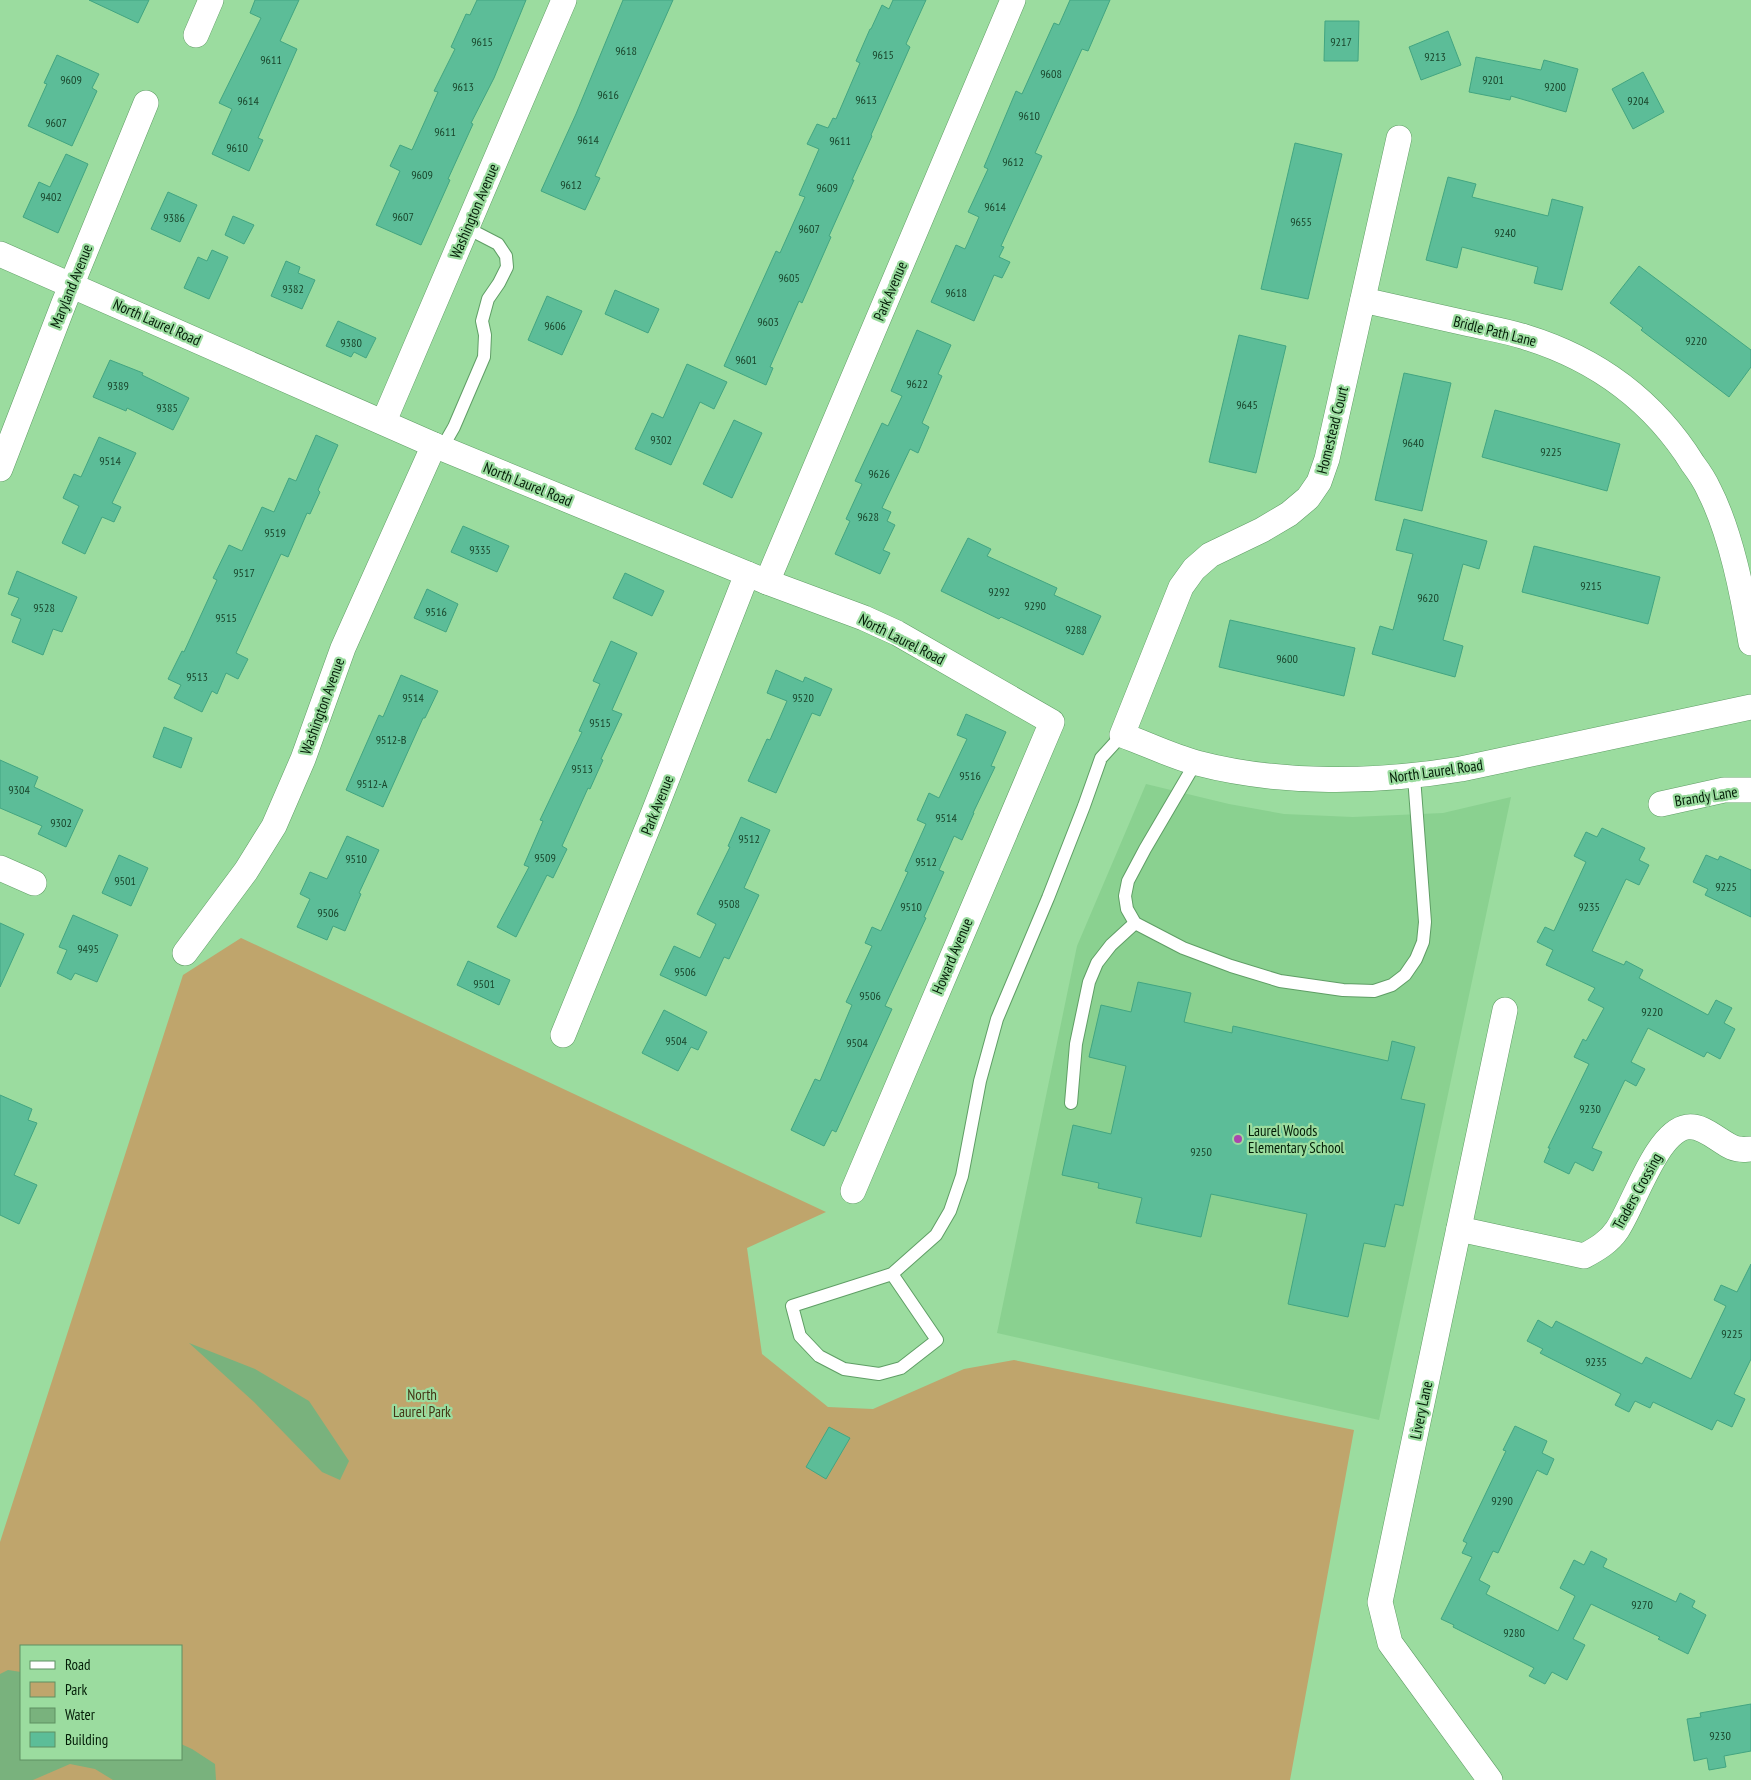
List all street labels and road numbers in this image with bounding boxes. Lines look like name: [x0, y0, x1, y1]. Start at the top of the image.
street label: Washington Avenue: [445, 161, 503, 261]
street label: Maryland Avenue: [46, 241, 96, 331]
street label: Park Avenue: [869, 258, 911, 324]
street label: North Laurel Road: [110, 294, 204, 350]
street label: Bridle Path Lane: [1452, 312, 1538, 350]
street label: Homestead Court: [1312, 384, 1352, 476]
street label: North Laurel Road: [481, 458, 575, 510]
street label: North Laurel Road: [856, 609, 948, 669]
street label: Washington Avenue: [296, 655, 348, 757]
street label: North Laurel Road: [1388, 755, 1484, 787]
street label: Park Avenue: [636, 772, 678, 838]
street label: Brandy Lane: [1673, 782, 1739, 810]
street label: Howard Avenue: [928, 915, 976, 997]
street label: Traders Crossing: [1608, 1150, 1666, 1232]
street label: Livery Lane: [1406, 1379, 1436, 1441]

